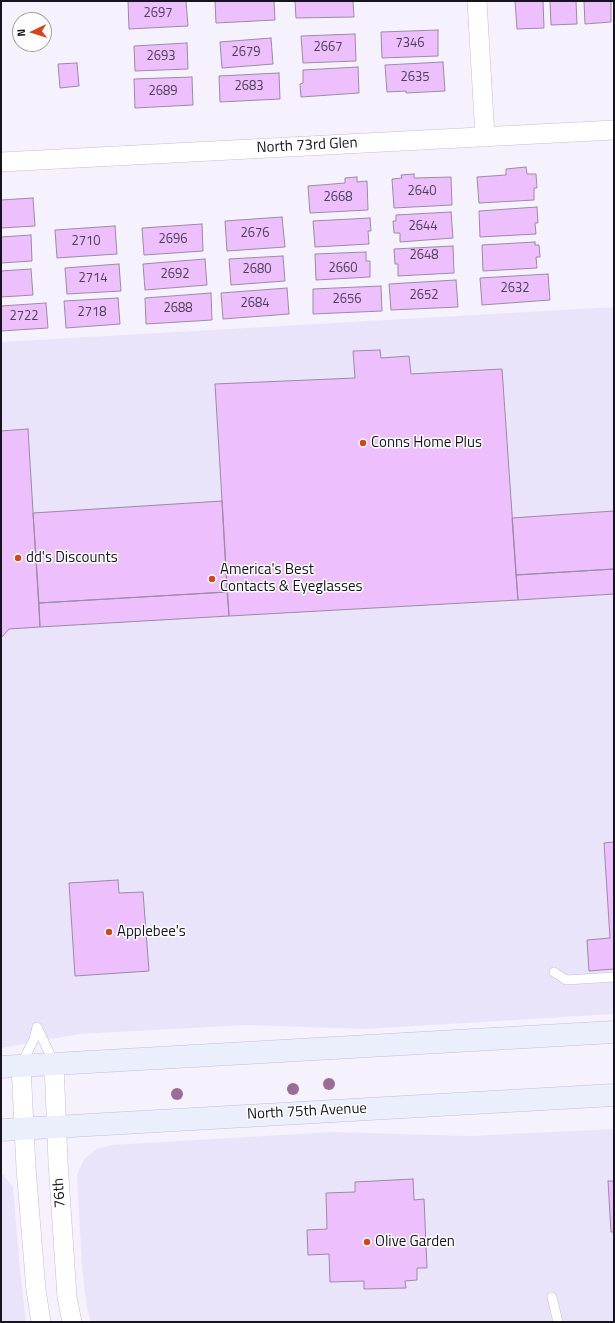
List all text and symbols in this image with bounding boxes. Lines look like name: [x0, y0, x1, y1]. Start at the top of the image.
house number: 2697: [143, 6, 173, 22]
north arrow: [12, 12, 52, 52]
text: N: [13, 28, 29, 37]
house number: 7346: [395, 36, 425, 52]
house number: 2667: [313, 40, 343, 56]
house number: 2679: [231, 45, 261, 61]
house number: 2693: [146, 49, 176, 65]
house number: 2635: [400, 70, 430, 86]
house number: 2683: [234, 79, 264, 95]
house number: 2689: [148, 84, 178, 100]
street label: North 73rd Glen: [256, 134, 358, 158]
house number: 2640: [407, 184, 437, 200]
house number: 2668: [323, 190, 353, 206]
house number: 2644: [408, 219, 438, 235]
house number: 2676: [240, 226, 270, 242]
house number: 2696: [158, 232, 188, 248]
house number: 2710: [71, 234, 101, 250]
house number: 2648: [409, 248, 439, 264]
house number: 2660: [328, 261, 358, 277]
house number: 2680: [242, 262, 272, 278]
house number: 2692: [160, 267, 190, 283]
house number: 2714: [78, 271, 108, 287]
house number: 2632: [500, 281, 530, 297]
house number: 2652: [409, 288, 439, 304]
house number: 2656: [332, 292, 362, 308]
house number: 2684: [240, 296, 270, 312]
house number: 2688: [163, 301, 193, 317]
house number: 2718: [77, 305, 107, 321]
house number: 2722: [9, 309, 39, 325]
place label: Conns Home Plus: [371, 434, 482, 452]
marker: Conns Home Plus: [358, 438, 368, 448]
place label: dd's Discounts: [26, 549, 118, 567]
marker: dd's Discounts: [13, 553, 23, 563]
place label: America's Best Contacts & Eyeglasses: [220, 561, 362, 596]
marker: America's Best Contacts & Eyeglasses: [207, 574, 217, 584]
place label: Applebee's: [117, 923, 186, 941]
marker: Applebee's: [104, 927, 114, 937]
street label: North 75th Avenue: [247, 1100, 367, 1124]
street label: 76th: [50, 1177, 70, 1209]
place label: Olive Garden: [375, 1233, 455, 1251]
marker: Olive Garden: [362, 1237, 372, 1247]

